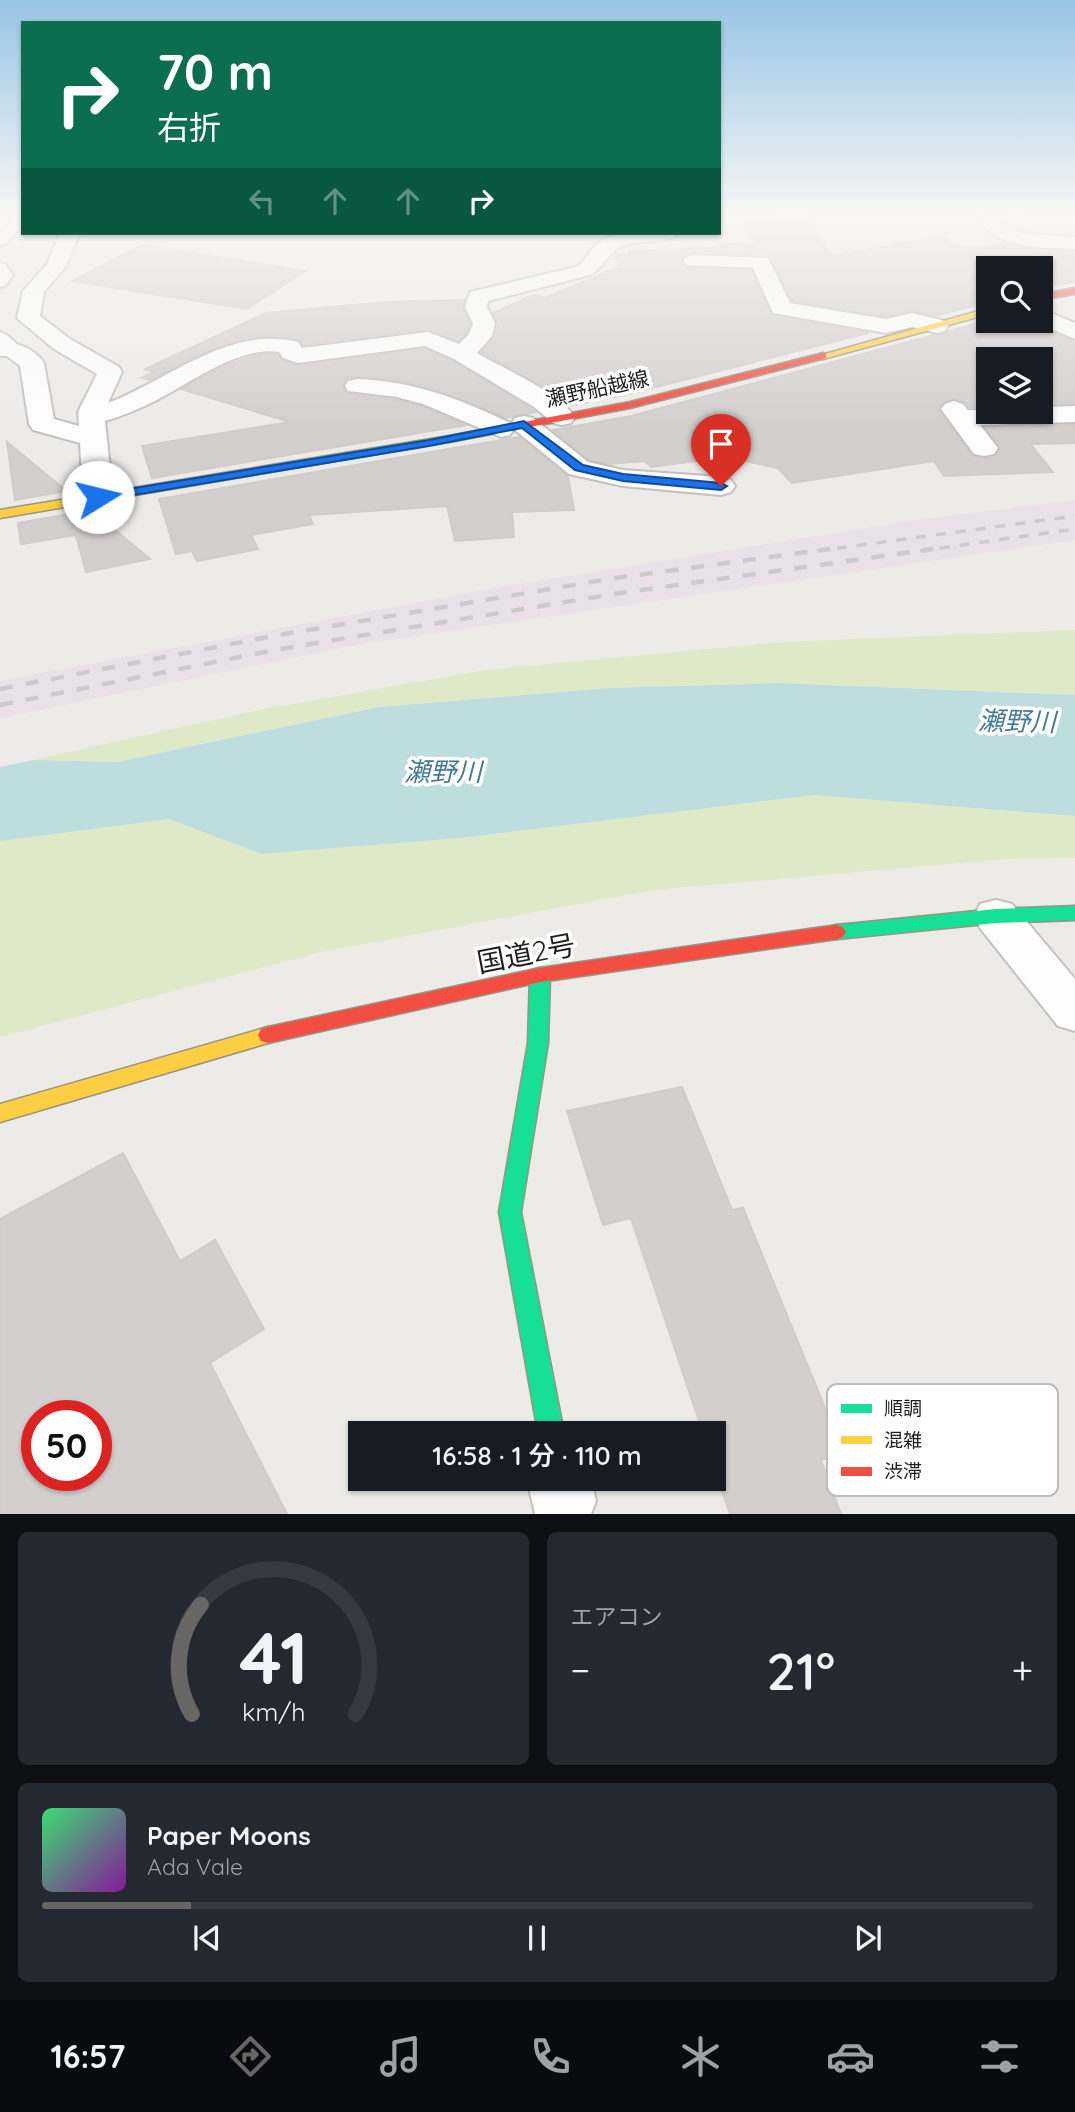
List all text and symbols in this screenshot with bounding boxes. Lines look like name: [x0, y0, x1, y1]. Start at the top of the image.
text: 70 m: [157, 41, 273, 102]
icon: right: [42, 49, 133, 140]
text: 右折: [157, 107, 221, 147]
icon: left: [243, 182, 281, 220]
icon: ahead: [316, 182, 354, 220]
icon: ahead: [389, 182, 427, 220]
icon: right: [462, 182, 500, 220]
map controls: [976, 256, 1053, 424]
button: search: [976, 256, 1053, 333]
button: layers: [976, 347, 1053, 424]
street label: 瀬野船越線: [543, 364, 651, 412]
pin: [691, 414, 751, 486]
icon: arrive: [702, 425, 740, 463]
position arrow: [61, 460, 135, 534]
water label: 瀬野川: [978, 704, 1059, 738]
water label: 瀬野川: [404, 755, 485, 788]
street label: 国道2号: [474, 926, 578, 980]
legend: [827, 1384, 1058, 1496]
text: 順調: [884, 1396, 922, 1420]
speed limit sign: 50: [21, 1400, 112, 1491]
text: 混雑: [884, 1428, 922, 1452]
text: 16:58 · 1 分 · 110 m: [432, 1439, 642, 1472]
text: 渋滞: [884, 1459, 922, 1483]
text: エアコン: [571, 1602, 663, 1631]
text: 41: [239, 1612, 308, 1703]
text: 21°: [767, 1638, 835, 1703]
text: −: [571, 1646, 590, 1694]
text: +: [1012, 1646, 1033, 1694]
text: km/h: [242, 1696, 305, 1727]
text: Paper Moons: [147, 1819, 311, 1852]
text: Ada Vale: [147, 1852, 243, 1881]
icon: previous: [188, 1919, 226, 1957]
icon: pause: [518, 1919, 556, 1957]
icon: next: [849, 1919, 887, 1957]
icon: directions: [226, 2032, 275, 2081]
icon: music: [376, 2032, 425, 2081]
icon: phone: [526, 2032, 575, 2081]
icon: climate: [676, 2032, 725, 2081]
icon: car: [826, 2032, 875, 2081]
icon: filters: [975, 2032, 1024, 2081]
text: 16:57: [50, 2036, 125, 2076]

